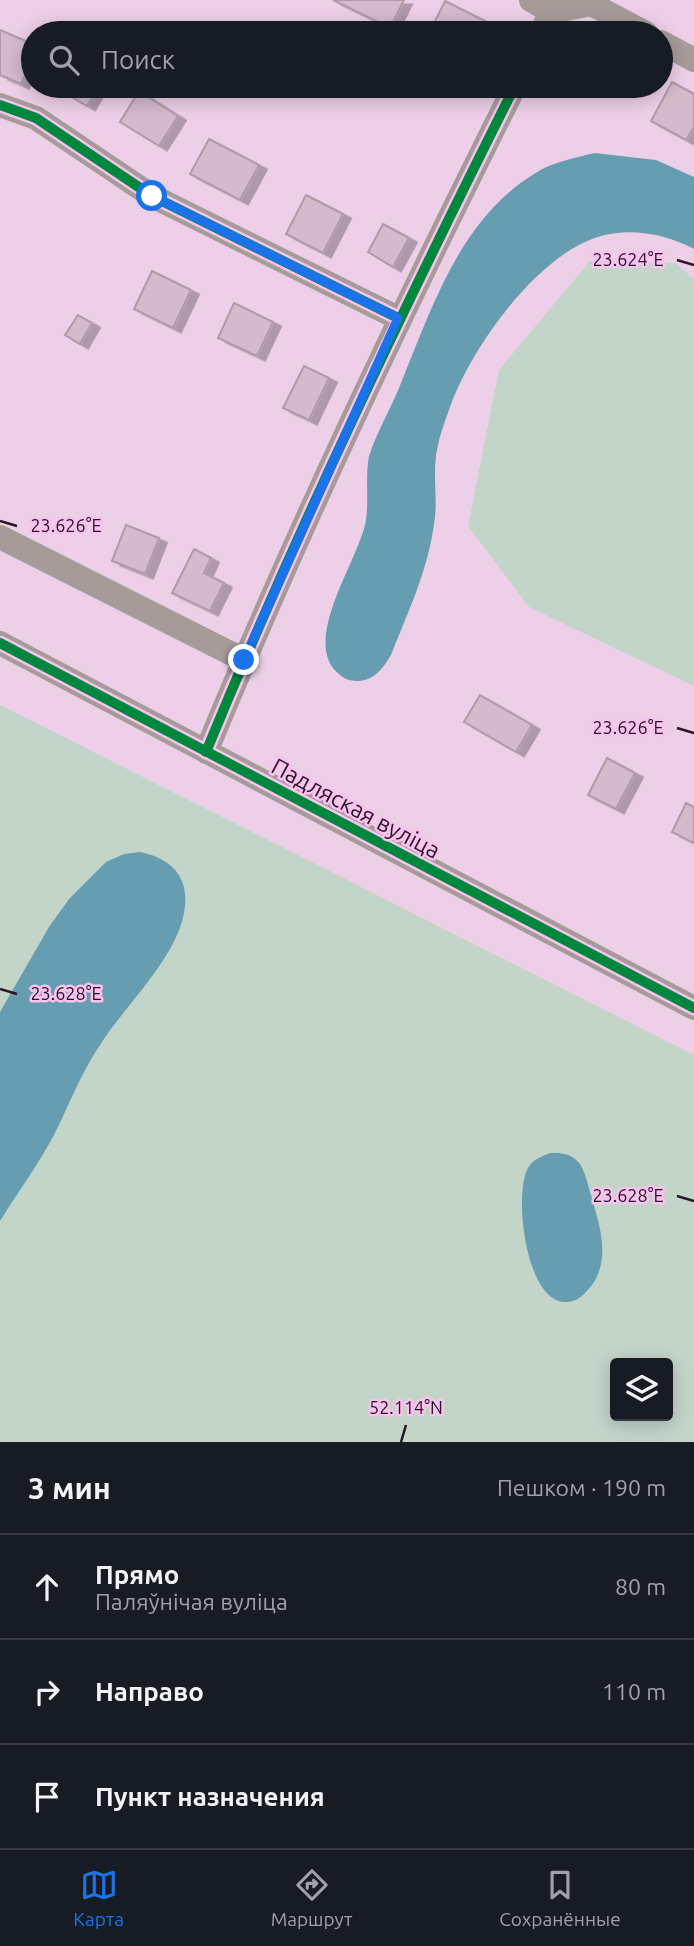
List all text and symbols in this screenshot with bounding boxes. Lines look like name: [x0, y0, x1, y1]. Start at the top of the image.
search box: [21, 21, 673, 98]
icon: search: [45, 41, 83, 79]
text: Поиск: [101, 45, 175, 74]
route start: [136, 180, 167, 211]
text: 23.624°E: [592, 249, 664, 269]
text: 23.626°E: [30, 515, 102, 535]
route end: [228, 644, 259, 675]
text: 23.626°E: [592, 717, 664, 737]
street label: Падляская вуліца: [268, 753, 444, 863]
text: 23.628°E: [30, 983, 102, 1003]
text: 23.628°E: [592, 1185, 664, 1205]
map controls: [610, 1358, 673, 1421]
button: layers: [610, 1358, 673, 1421]
text: 52.114°N: [369, 1397, 443, 1417]
text: 3 мин: [28, 1471, 111, 1505]
text: Пешком · 190 m: [497, 1475, 666, 1500]
text: Прямо: [95, 1560, 179, 1589]
icon: ahead: [28, 1568, 66, 1606]
text: 80 m: [615, 1574, 666, 1599]
text: Паляўнічая вуліца: [95, 1589, 288, 1614]
icon: right: [28, 1673, 66, 1711]
text: Направо: [95, 1677, 204, 1706]
text: 110 m: [602, 1679, 666, 1704]
icon: arrive: [28, 1778, 66, 1816]
text: Пункт назначения: [95, 1782, 325, 1811]
tab: Карта: [73, 1866, 124, 1930]
tab: Маршрут: [271, 1866, 353, 1930]
tab: Сохранённые: [499, 1866, 621, 1930]

